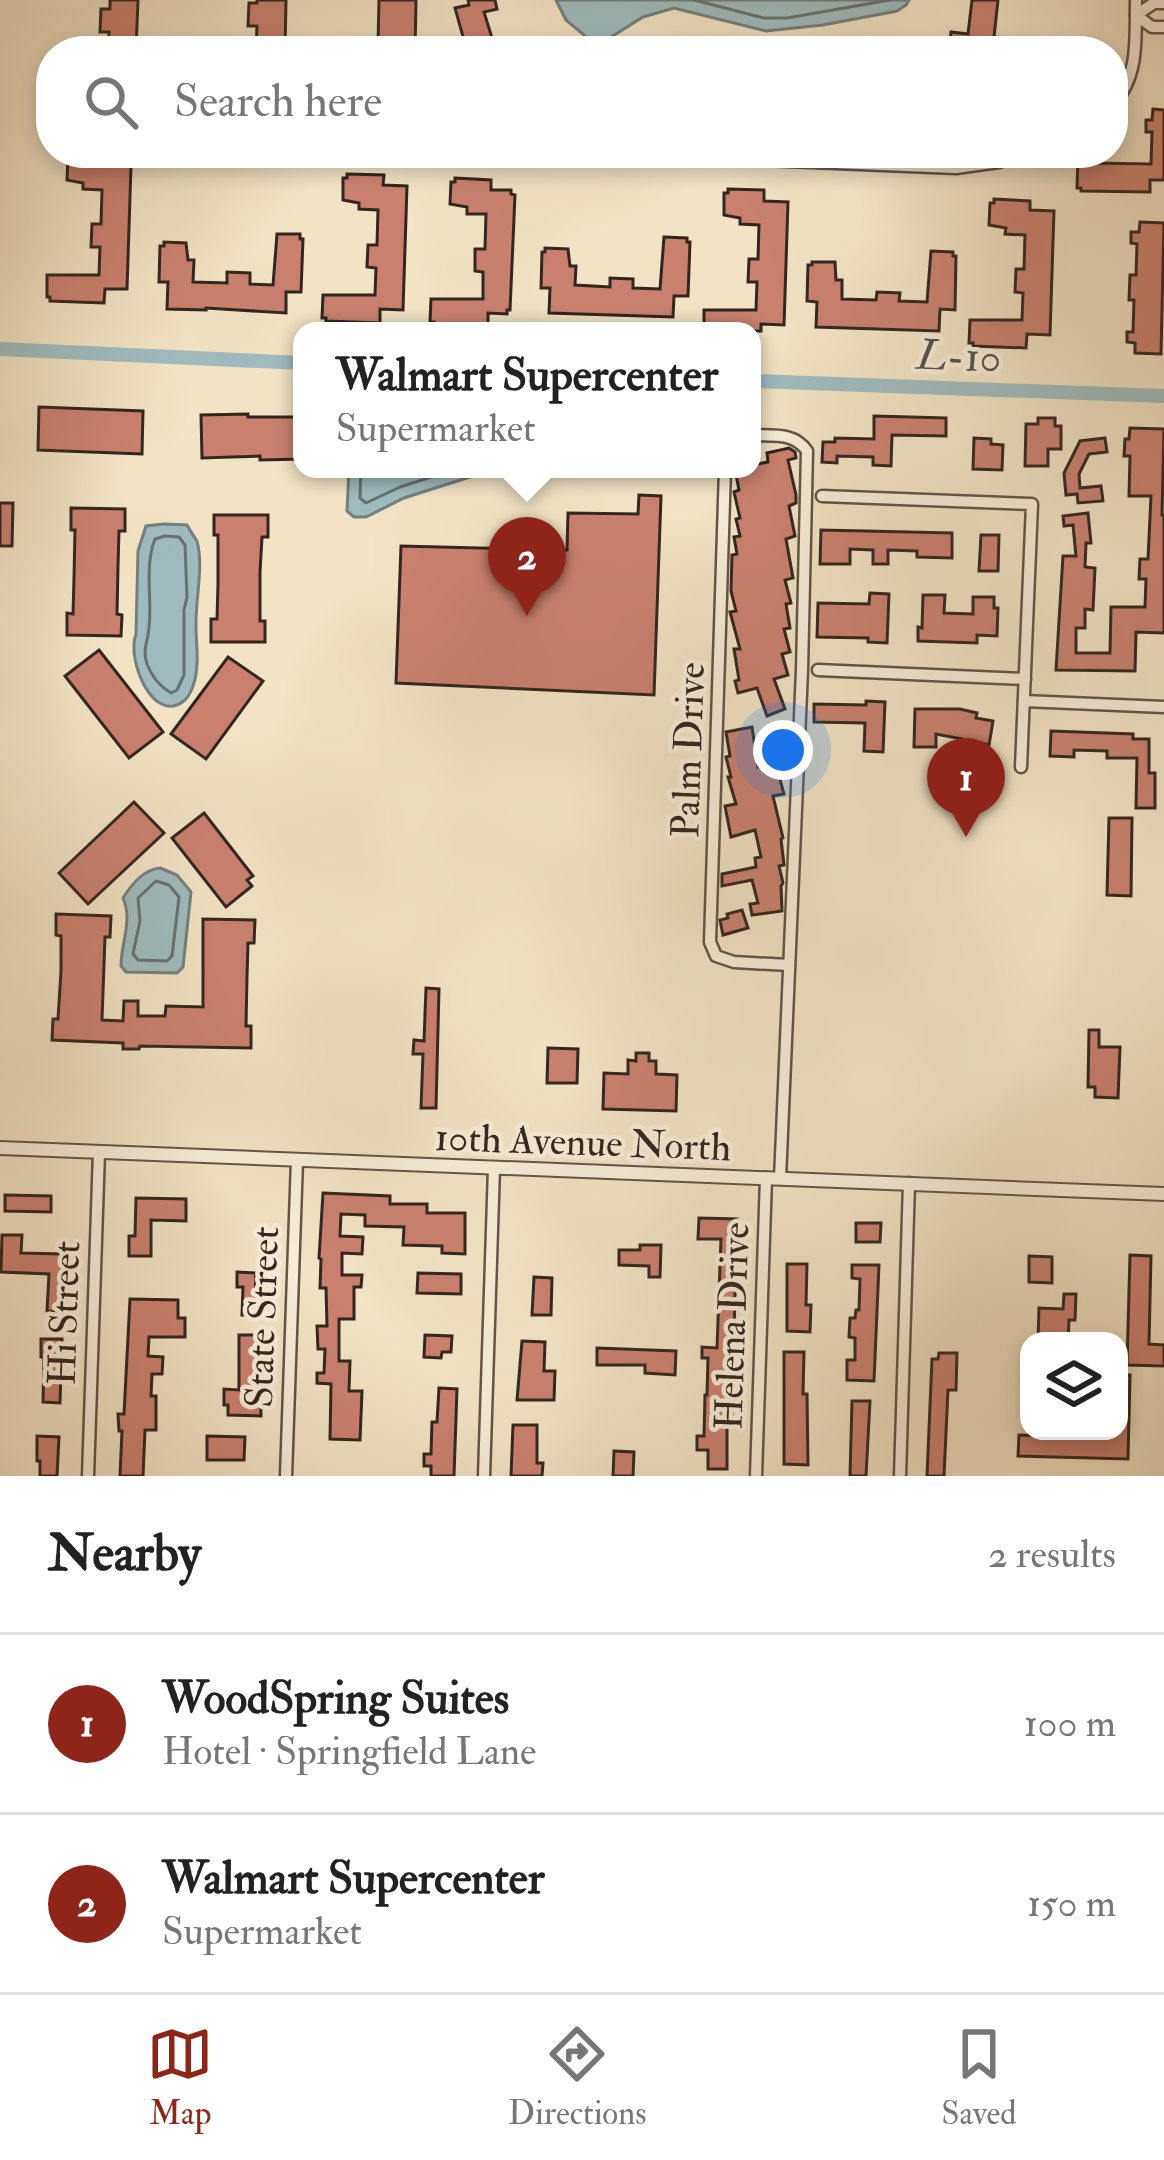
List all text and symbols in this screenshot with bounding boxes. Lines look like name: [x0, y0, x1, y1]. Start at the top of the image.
search box: [36, 36, 1128, 168]
icon: search: [78, 69, 144, 135]
text: Search here: [174, 74, 382, 130]
popup: [293, 322, 761, 478]
water label: L-10: [913, 329, 1002, 384]
text: Walmart Supercenter: [336, 348, 718, 404]
text: Supermarket: [336, 404, 536, 453]
pin: 2: [488, 517, 566, 616]
street label: Palm Drive: [661, 661, 716, 839]
your location: [753, 720, 813, 780]
pin: 1: [927, 738, 1005, 837]
street label: 10th Avenue North: [434, 1113, 732, 1172]
street label: Helena Drive: [704, 1221, 761, 1431]
street label: State Street: [235, 1225, 290, 1409]
street label: Hi Street: [37, 1240, 92, 1386]
map controls: [1020, 1332, 1128, 1440]
button: layers: [1020, 1332, 1128, 1440]
text: Nearby: [48, 1522, 201, 1586]
text: 2 results: [988, 1530, 1116, 1579]
text: WoodSpring Suites: [162, 1671, 509, 1727]
text: 1: [80, 1699, 94, 1748]
text: 100 m: [1024, 1699, 1116, 1748]
text: Hotel · Springfield Lane: [162, 1727, 536, 1776]
text: Walmart Supercenter: [162, 1851, 544, 1907]
text: 2: [77, 1879, 97, 1928]
text: 150 m: [1027, 1879, 1116, 1928]
text: Supermarket: [162, 1907, 362, 1956]
tab: Map: [147, 2021, 213, 2134]
tab: Directions: [508, 2021, 647, 2134]
tab: Saved: [941, 2021, 1017, 2134]

